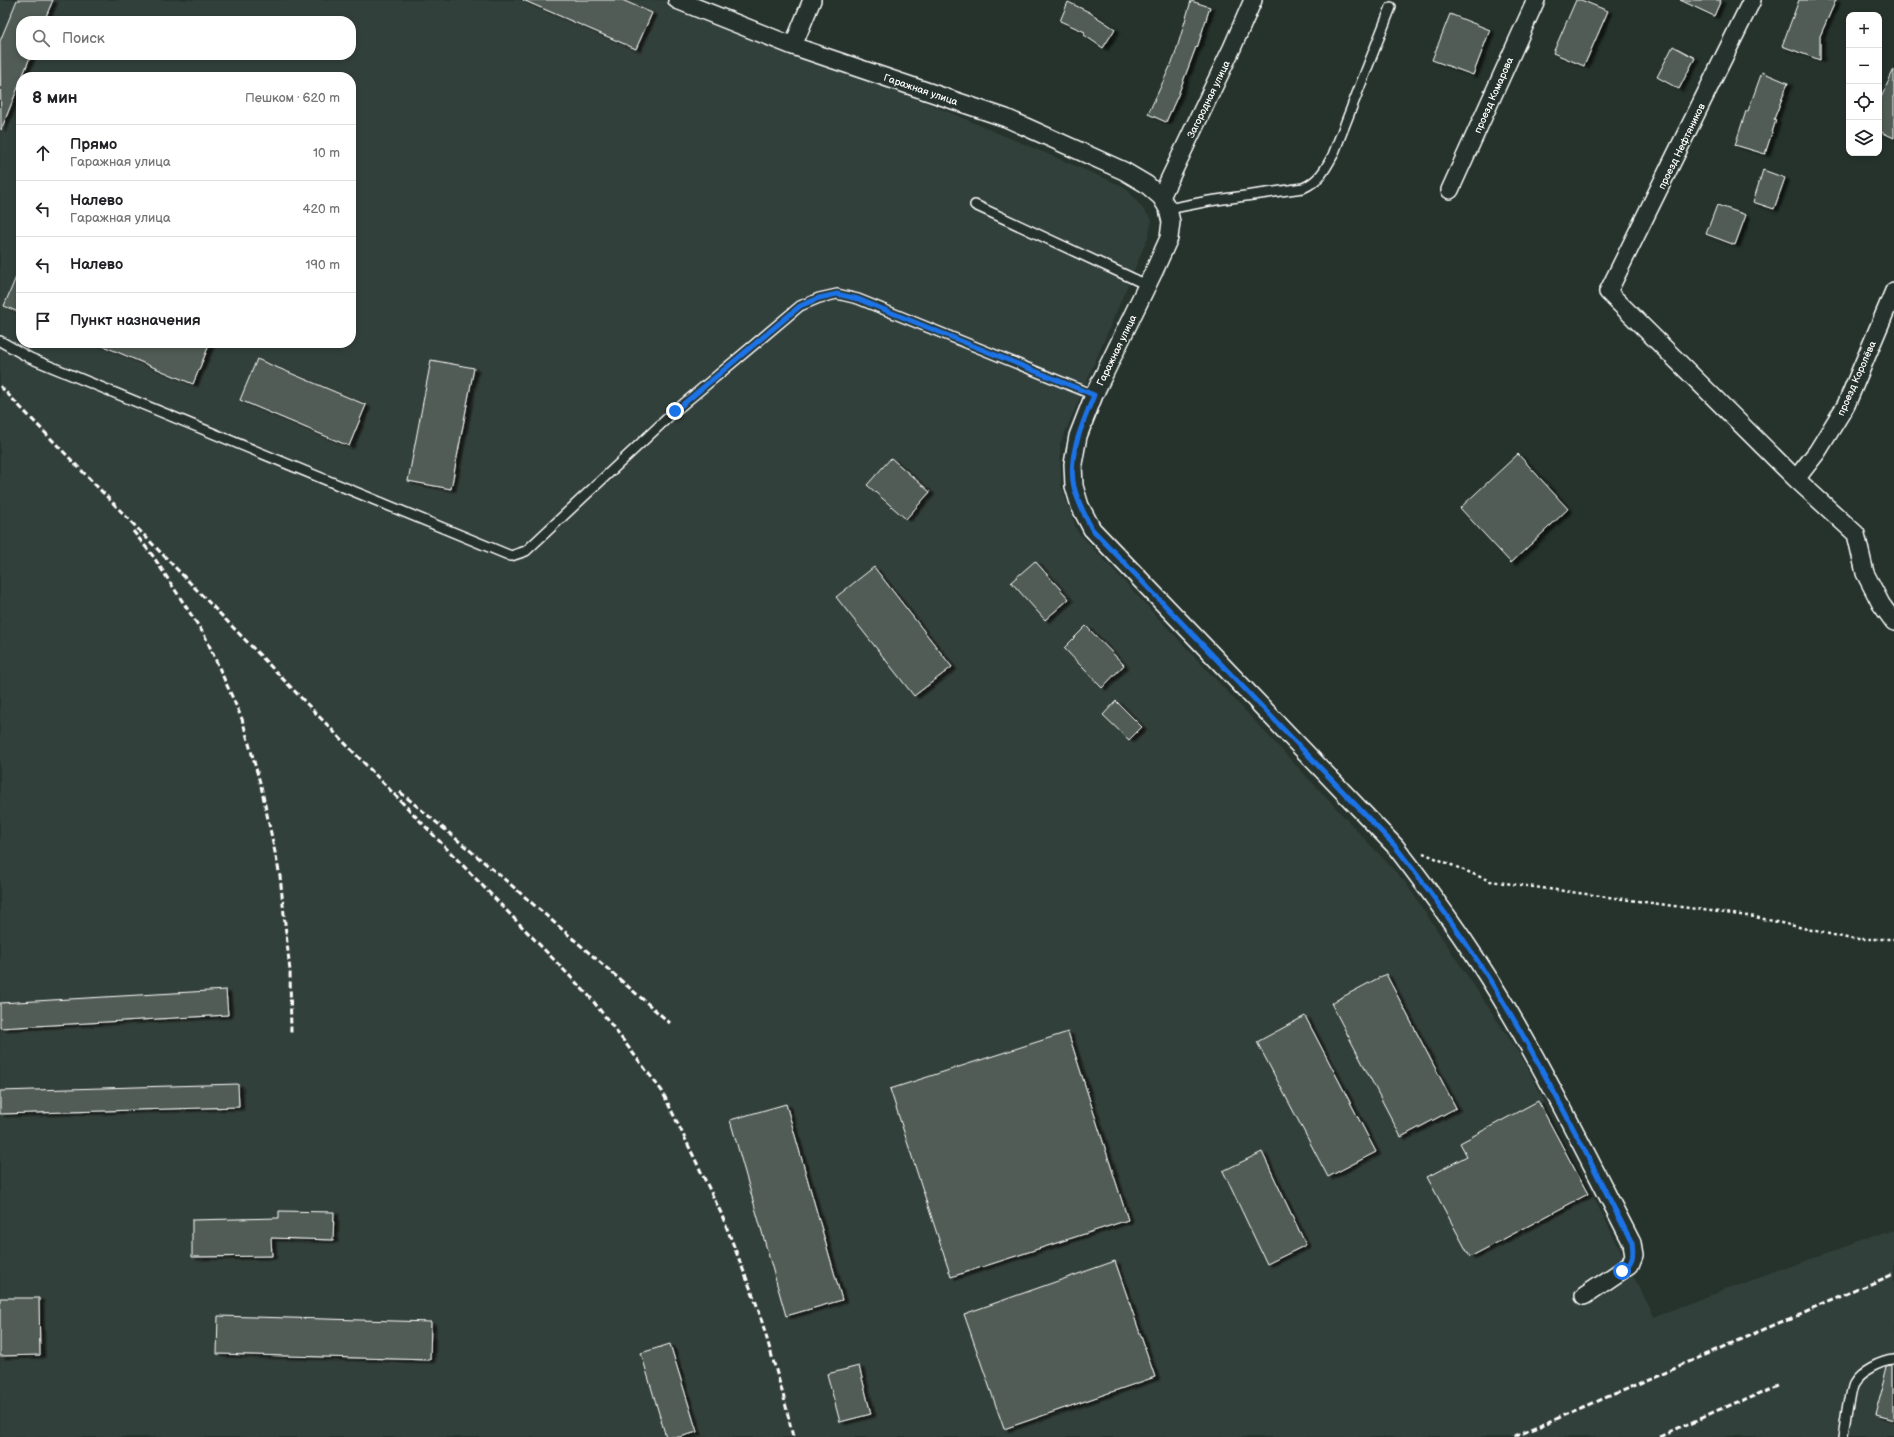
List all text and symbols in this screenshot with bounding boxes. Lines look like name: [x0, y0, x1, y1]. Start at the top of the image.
map controls: [1846, 12, 1882, 156]
button: +: [1846, 12, 1882, 48]
search box: [16, 16, 356, 60]
icon: search: [30, 27, 52, 49]
text: Поиск: [62, 29, 105, 48]
button: −: [1846, 48, 1882, 84]
street label: проезд Комарова: [1472, 55, 1516, 135]
street label: Загородная улица: [1185, 59, 1233, 140]
street label: Гаражная улица: [882, 72, 959, 108]
button: locate: [1846, 84, 1882, 120]
text: 8 мин: [32, 88, 78, 108]
text: Пешком · 620 m: [245, 90, 340, 106]
street label: проезд Нефтяников: [1656, 101, 1708, 191]
button: layers: [1846, 120, 1882, 156]
text: Прямо: [70, 135, 117, 154]
icon: ahead: [32, 142, 54, 164]
text: 10 m: [313, 145, 340, 161]
text: Гаражная улица: [70, 154, 171, 170]
text: Налево: [70, 191, 123, 210]
icon: left: [32, 198, 54, 220]
text: 420 m: [302, 201, 340, 217]
text: Гаражная улица: [70, 210, 171, 226]
icon: left: [32, 254, 54, 276]
text: Налево: [70, 255, 123, 274]
text: 190 m: [306, 257, 340, 273]
icon: arrive: [32, 310, 54, 332]
text: Пункт назначения: [70, 311, 201, 330]
street label: Гаражная улица: [1095, 313, 1139, 388]
street label: проезд Королёва: [1835, 339, 1879, 418]
route end: [666, 402, 684, 420]
route start: [1613, 1262, 1631, 1280]

